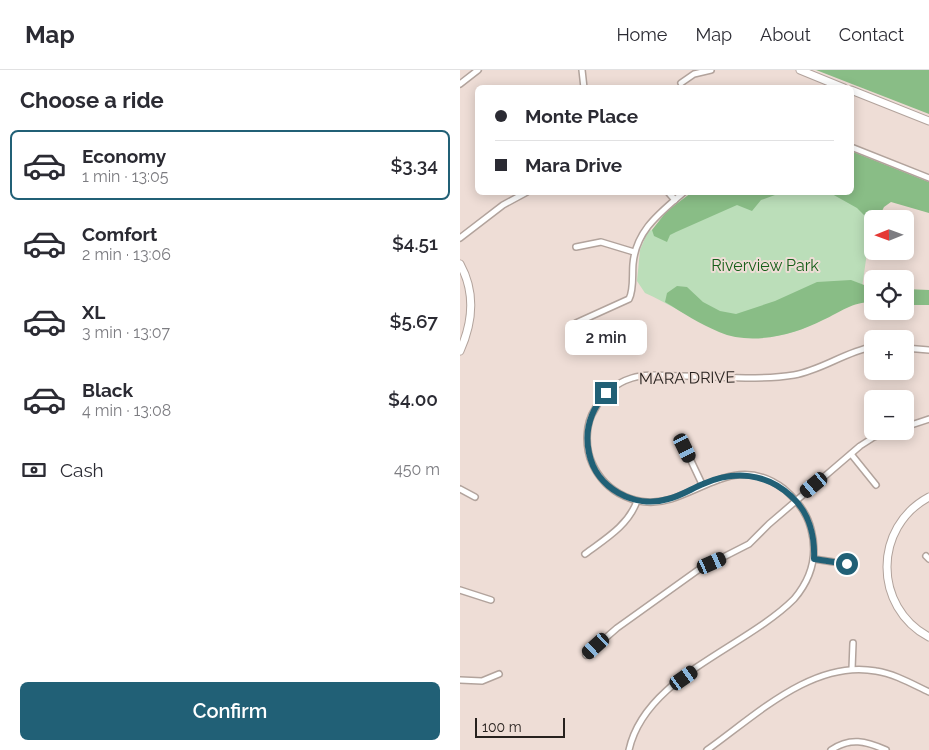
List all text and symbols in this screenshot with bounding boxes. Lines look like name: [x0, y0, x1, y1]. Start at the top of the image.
text: Map: [25, 20, 75, 49]
text: Home: [616, 24, 667, 45]
text: Map: [695, 24, 732, 45]
text: About: [760, 24, 811, 45]
text: Contact: [839, 24, 904, 45]
text: Choose a ride: [20, 87, 164, 113]
text: Monte Place: [525, 105, 638, 127]
icon: car: [22, 143, 67, 188]
text: Economy: [82, 145, 166, 167]
text: $3.34: [390, 154, 438, 176]
text: Mara Drive: [525, 154, 622, 176]
text: 1 min · 13:05: [82, 167, 169, 186]
north arrow: [864, 210, 914, 260]
map controls: [864, 210, 914, 440]
icon: car: [22, 221, 67, 266]
text: Comfort: [82, 223, 157, 245]
text: $4.51: [392, 232, 438, 254]
text: 2 min · 13:06: [82, 245, 171, 264]
park label: Riverview Park: [711, 256, 819, 275]
button: locate: [864, 270, 914, 320]
icon: car: [22, 299, 67, 344]
text: XL: [82, 301, 105, 323]
text: $5.67: [390, 310, 438, 332]
callout: 2 min: [565, 320, 647, 356]
text: 3 min · 13:07: [82, 323, 170, 342]
text: 2 min: [586, 328, 627, 347]
button: +: [864, 330, 914, 380]
street label: MARA DRIVE: [639, 368, 735, 388]
icon: car: [22, 377, 67, 422]
text: Black: [82, 379, 133, 401]
route end: [595, 382, 617, 404]
text: $4.00: [388, 388, 438, 410]
button: −: [864, 390, 914, 440]
text: 4 min · 13:08: [82, 401, 171, 420]
car: [671, 431, 698, 465]
icon: cash: [20, 456, 48, 484]
text: Cash: [60, 459, 104, 481]
text: 450 m: [394, 460, 440, 479]
car: [797, 470, 830, 500]
car: [695, 550, 728, 576]
route start: [836, 553, 858, 575]
car: [579, 630, 612, 662]
car: [667, 663, 700, 693]
button: Confirm: [20, 682, 440, 740]
scale bar: [475, 715, 565, 738]
text: 100 m: [482, 719, 522, 735]

